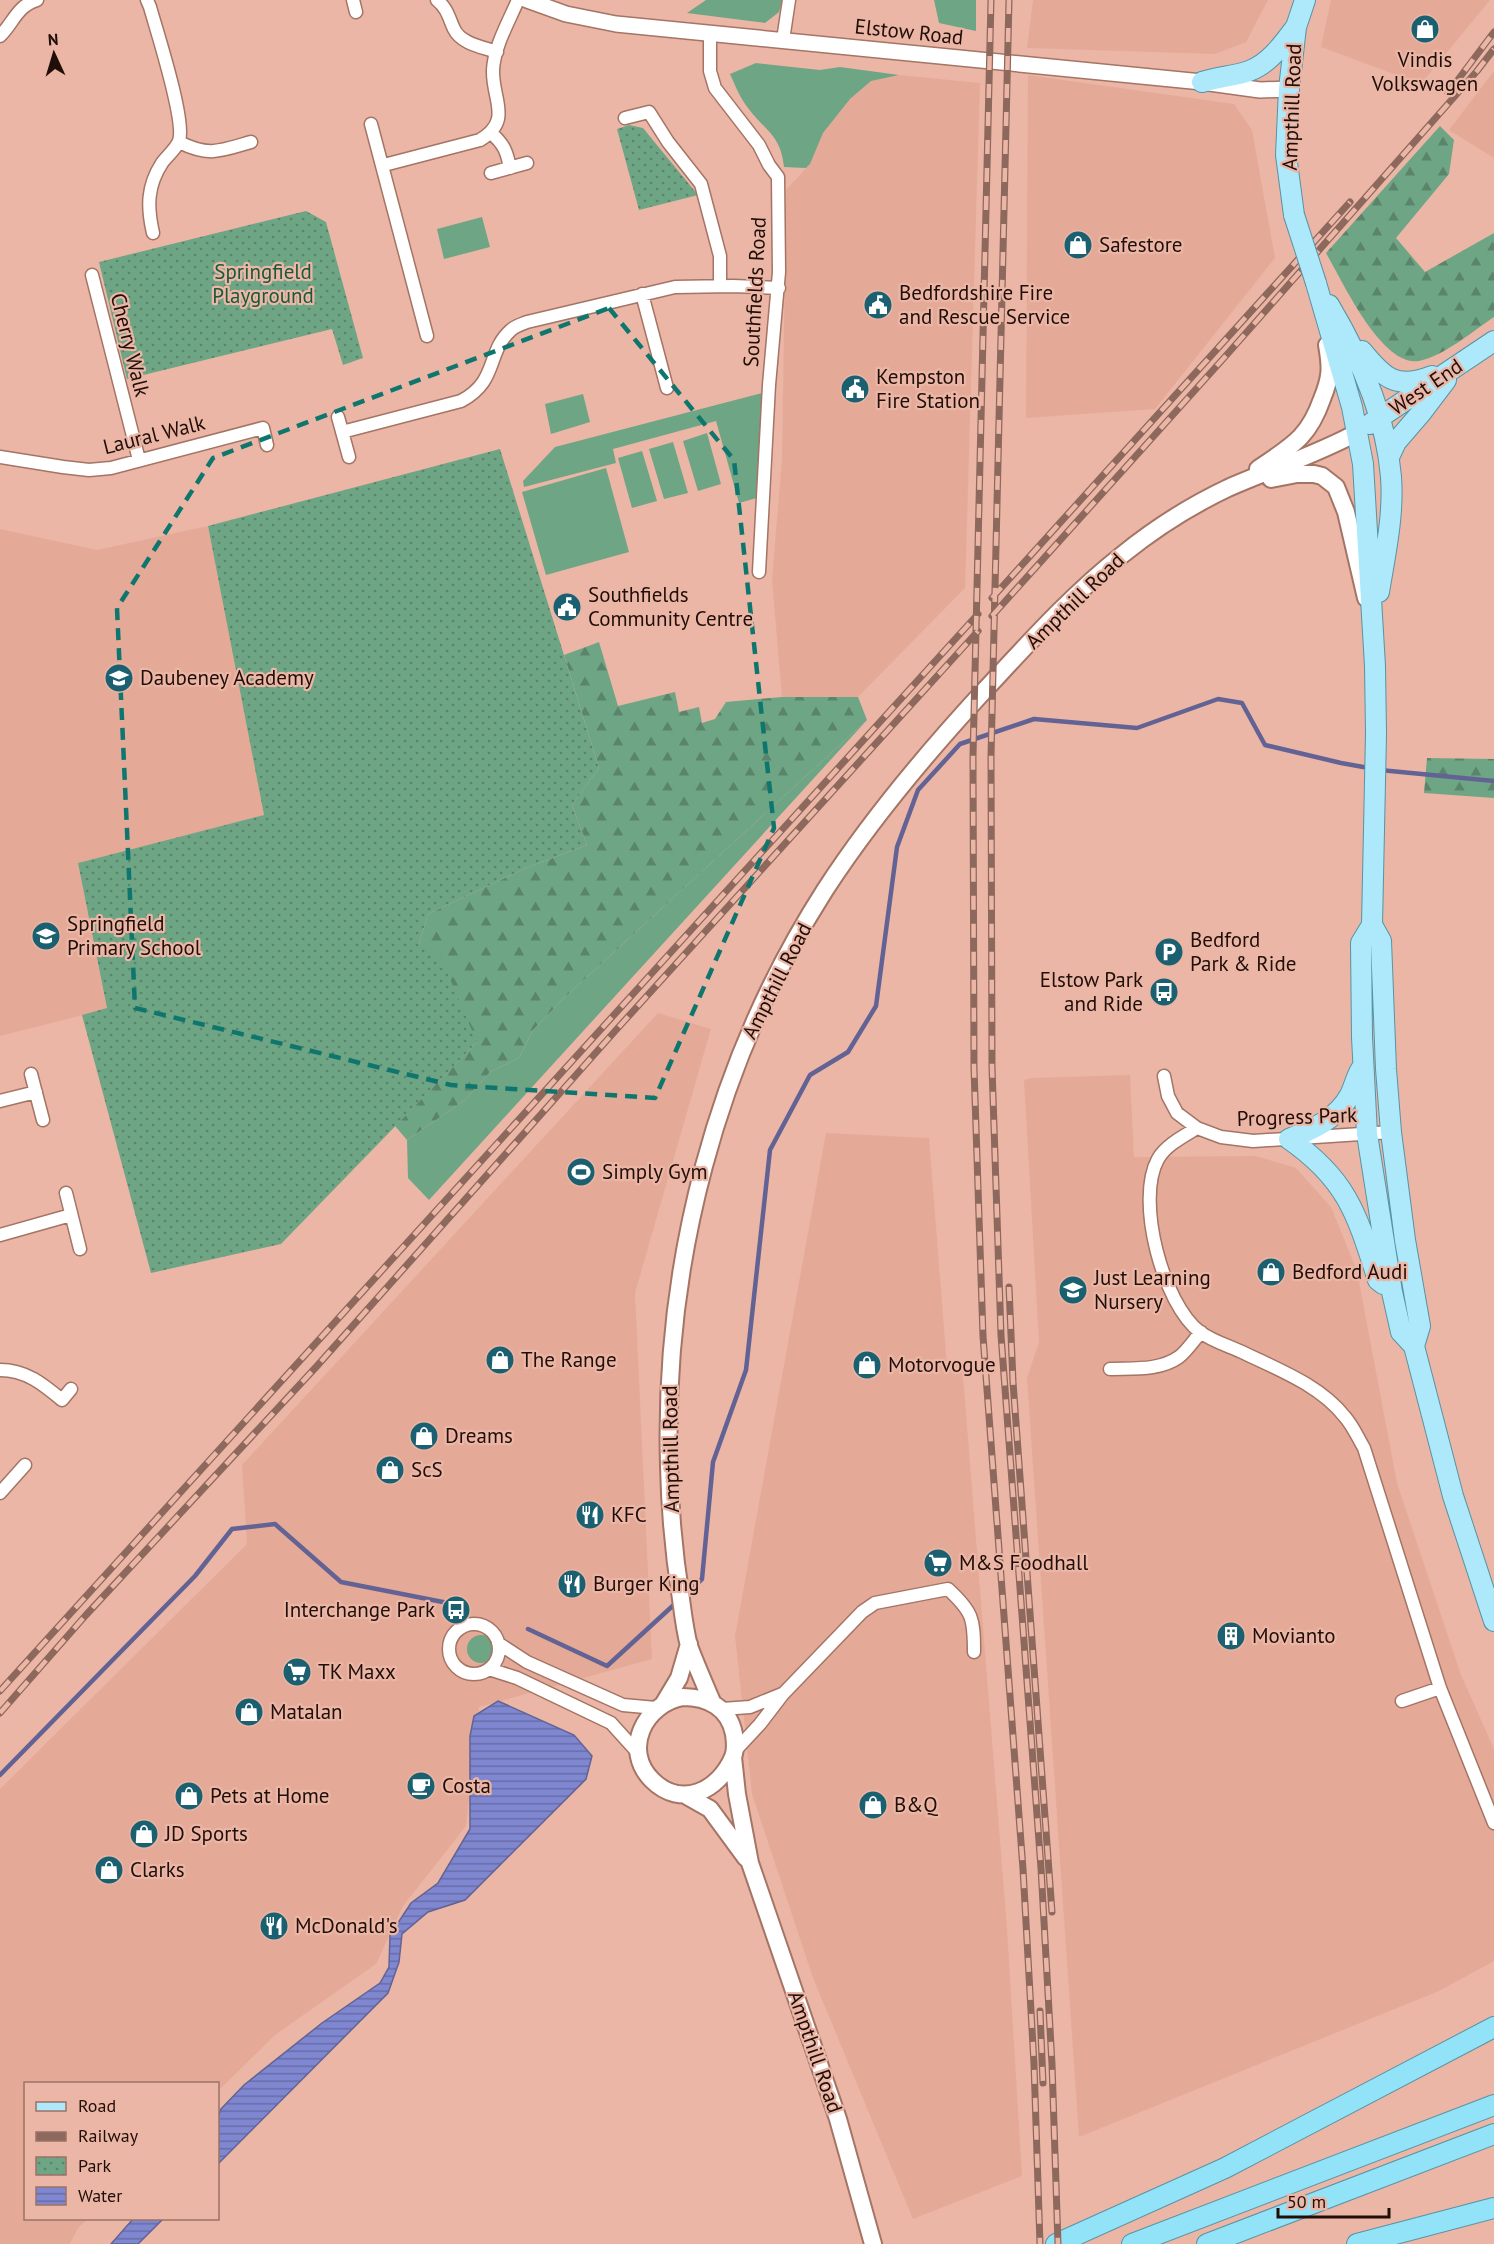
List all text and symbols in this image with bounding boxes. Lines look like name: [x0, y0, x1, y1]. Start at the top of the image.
street label: Elstow Road: [853, 12, 965, 51]
shop icon: Vindis Volkswagen: [1409, 13, 1441, 45]
north arrow: [24, 24, 84, 84]
text: N: [47, 29, 59, 49]
street label: Ampthill Road: [1276, 43, 1307, 171]
place label: Vindis Volkswagen: [1371, 46, 1478, 97]
street label: Southfields Road: [737, 216, 772, 368]
shop icon: Safestore: [1062, 229, 1094, 261]
place label: Safestore: [1099, 231, 1183, 258]
park label: Springfield Playground: [212, 258, 314, 309]
place label: Bedfordshire Fire and Rescue Service: [899, 279, 1070, 330]
public building icon: Bedfordshire Fire and Rescue Service: [862, 289, 894, 321]
street label: Cherry Walk: [105, 290, 156, 399]
street label: West End: [1384, 352, 1468, 421]
place label: Kempston Fire Station: [876, 363, 980, 414]
public building icon: Kempston Fire Station: [839, 373, 871, 405]
street label: Laural Walk: [100, 409, 208, 460]
street label: Ampthill Road: [1020, 547, 1130, 655]
place label: Southfields Community Centre: [588, 581, 753, 632]
public building icon: Southfields Community Centre: [551, 591, 583, 623]
school or university icon: Daubeney Academy: [103, 662, 135, 694]
place label: Daubeney Academy: [140, 664, 314, 691]
place label: Springfield Primary School: [67, 910, 201, 961]
street label: Ampthill Road: [736, 918, 817, 1044]
school or university icon: Springfield Primary School: [30, 920, 62, 952]
place label: Bedford Park & Ride: [1190, 926, 1296, 977]
parking icon: Bedford Park & Ride: [1153, 936, 1185, 968]
place label: Elstow Park and Ride: [1040, 966, 1143, 1017]
bus stop icon: Elstow Park and Ride: [1148, 976, 1180, 1008]
street label: Progress Park: [1236, 1101, 1358, 1132]
sports icon: Simply Gym: [565, 1156, 597, 1188]
place label: Simply Gym: [602, 1158, 708, 1185]
shop icon: Bedford Audi: [1255, 1256, 1287, 1288]
place label: Bedford Audi: [1292, 1258, 1408, 1285]
place label: Just Learning Nursery: [1093, 1264, 1211, 1315]
school or university icon: Just Learning Nursery: [1057, 1274, 1089, 1306]
shop icon: The Range: [484, 1344, 516, 1376]
place label: The Range: [521, 1346, 617, 1373]
shop icon: Motorvogue: [851, 1349, 883, 1381]
place label: Motorvogue: [888, 1351, 996, 1378]
street label: Ampthill Road: [656, 1385, 685, 1513]
shop icon: Dreams: [408, 1420, 440, 1452]
place label: Dreams: [445, 1422, 513, 1449]
shop icon: ScS: [374, 1454, 406, 1486]
place label: ScS: [411, 1456, 443, 1483]
restaurant icon: KFC: [574, 1499, 606, 1531]
place label: KFC: [611, 1501, 647, 1528]
supermarket icon: M&S Foodhall: [922, 1547, 954, 1579]
place label: M&S Foodhall: [959, 1549, 1088, 1576]
restaurant icon: Burger King: [556, 1568, 588, 1600]
place label: Burger King: [593, 1570, 700, 1597]
bus stop icon: Interchange Park: [440, 1594, 472, 1626]
place label: Interchange Park: [284, 1596, 435, 1623]
building icon: Movianto: [1215, 1620, 1247, 1652]
place label: Movianto: [1252, 1622, 1335, 1649]
supermarket icon: TK Maxx: [281, 1656, 313, 1688]
place label: TK Maxx: [318, 1658, 396, 1685]
shop icon: Matalan: [233, 1696, 265, 1728]
place label: Matalan: [270, 1698, 343, 1725]
cafe icon: Costa: [405, 1770, 437, 1802]
place label: Costa: [442, 1772, 491, 1799]
shop icon: Pets at Home: [173, 1780, 205, 1812]
place label: Pets at Home: [210, 1782, 329, 1809]
shop icon: B&Q: [857, 1789, 889, 1821]
place label: B&Q: [894, 1791, 938, 1818]
shop icon: JD Sports: [128, 1818, 160, 1850]
place label: JD Sports: [164, 1820, 248, 1847]
shop icon: Clarks: [93, 1854, 125, 1886]
place label: Clarks: [130, 1856, 185, 1883]
restaurant icon: McDonald's: [258, 1910, 290, 1942]
place label: McDonald's: [295, 1912, 398, 1939]
street label: Ampthill Road: [782, 1987, 849, 2116]
legend: [24, 2082, 219, 2220]
text: Road: [78, 2094, 116, 2117]
text: Railway: [78, 2124, 139, 2147]
text: Park: [78, 2154, 111, 2177]
scale bar: [1278, 2181, 1389, 2219]
text: Water: [78, 2184, 122, 2207]
text: 50 m: [1287, 2190, 1326, 2213]

